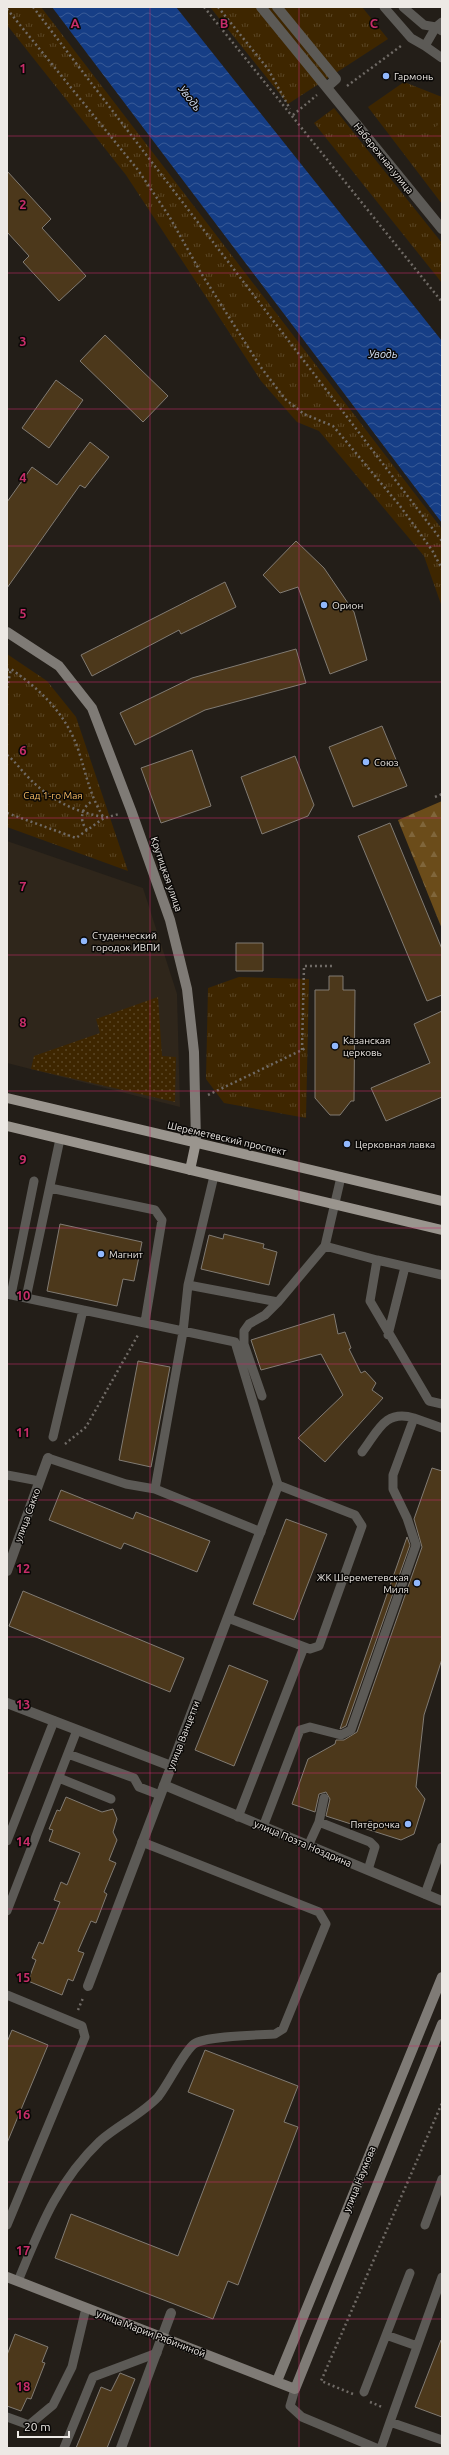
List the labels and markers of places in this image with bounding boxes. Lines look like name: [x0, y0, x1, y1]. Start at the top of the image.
marker: Гармонь: [381, 71, 391, 81]
place label: Гармонь: [394, 71, 433, 82]
marker: Орион: [319, 600, 329, 610]
place label: Орион: [332, 600, 363, 611]
marker: Союз: [361, 757, 371, 767]
place label: Союз: [374, 757, 399, 768]
place label: Студенческий городок ИВПИ: [92, 930, 160, 953]
marker: Студенческий городок ИВПИ: [79, 936, 89, 946]
place label: Казанская церковь: [343, 1035, 390, 1058]
marker: Казанская церковь: [330, 1041, 340, 1051]
marker: Церковная лавка: [342, 1139, 352, 1149]
place label: Церковная лавка: [355, 1139, 435, 1150]
marker: Магнит: [96, 1249, 106, 1259]
place label: Магнит: [109, 1249, 144, 1260]
place label: ЖК Шереметевская Миля: [317, 1572, 409, 1595]
marker: ЖК Шереметевская Миля: [412, 1578, 422, 1588]
place label: Пятёрочка: [351, 1819, 400, 1830]
marker: Пятёрочка: [403, 1819, 413, 1829]

